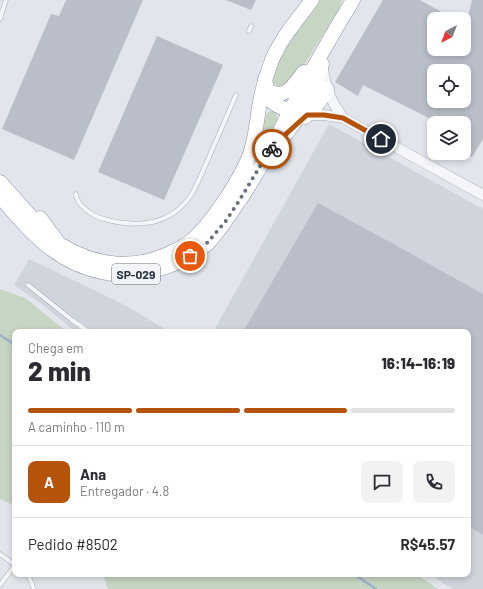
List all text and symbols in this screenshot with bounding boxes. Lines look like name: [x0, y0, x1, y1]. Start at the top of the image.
north arrow: [427, 12, 471, 56]
map controls: [427, 12, 471, 160]
button: locate: [427, 64, 471, 108]
button: layers: [427, 116, 471, 160]
pin: [364, 122, 398, 156]
icon: home: [370, 128, 392, 150]
courier: [252, 129, 292, 169]
icon: bike: [261, 138, 283, 160]
pin: [173, 239, 207, 273]
icon: bag: [179, 245, 201, 267]
road number: SP-029: [112, 264, 160, 284]
text: Chega em: [28, 340, 84, 356]
text: 16:14–16:19: [381, 354, 455, 372]
text: 2 min: [28, 355, 91, 386]
text: A caminho · 110 m: [28, 419, 125, 435]
button: chat: [361, 461, 403, 503]
button: phone: [413, 461, 455, 503]
text: Ana: [80, 465, 106, 483]
text: A: [44, 473, 54, 491]
text: Entregador · 4.8: [80, 483, 169, 499]
text: Pedido #8502: [28, 535, 118, 553]
text: R$45.57: [400, 535, 455, 553]

